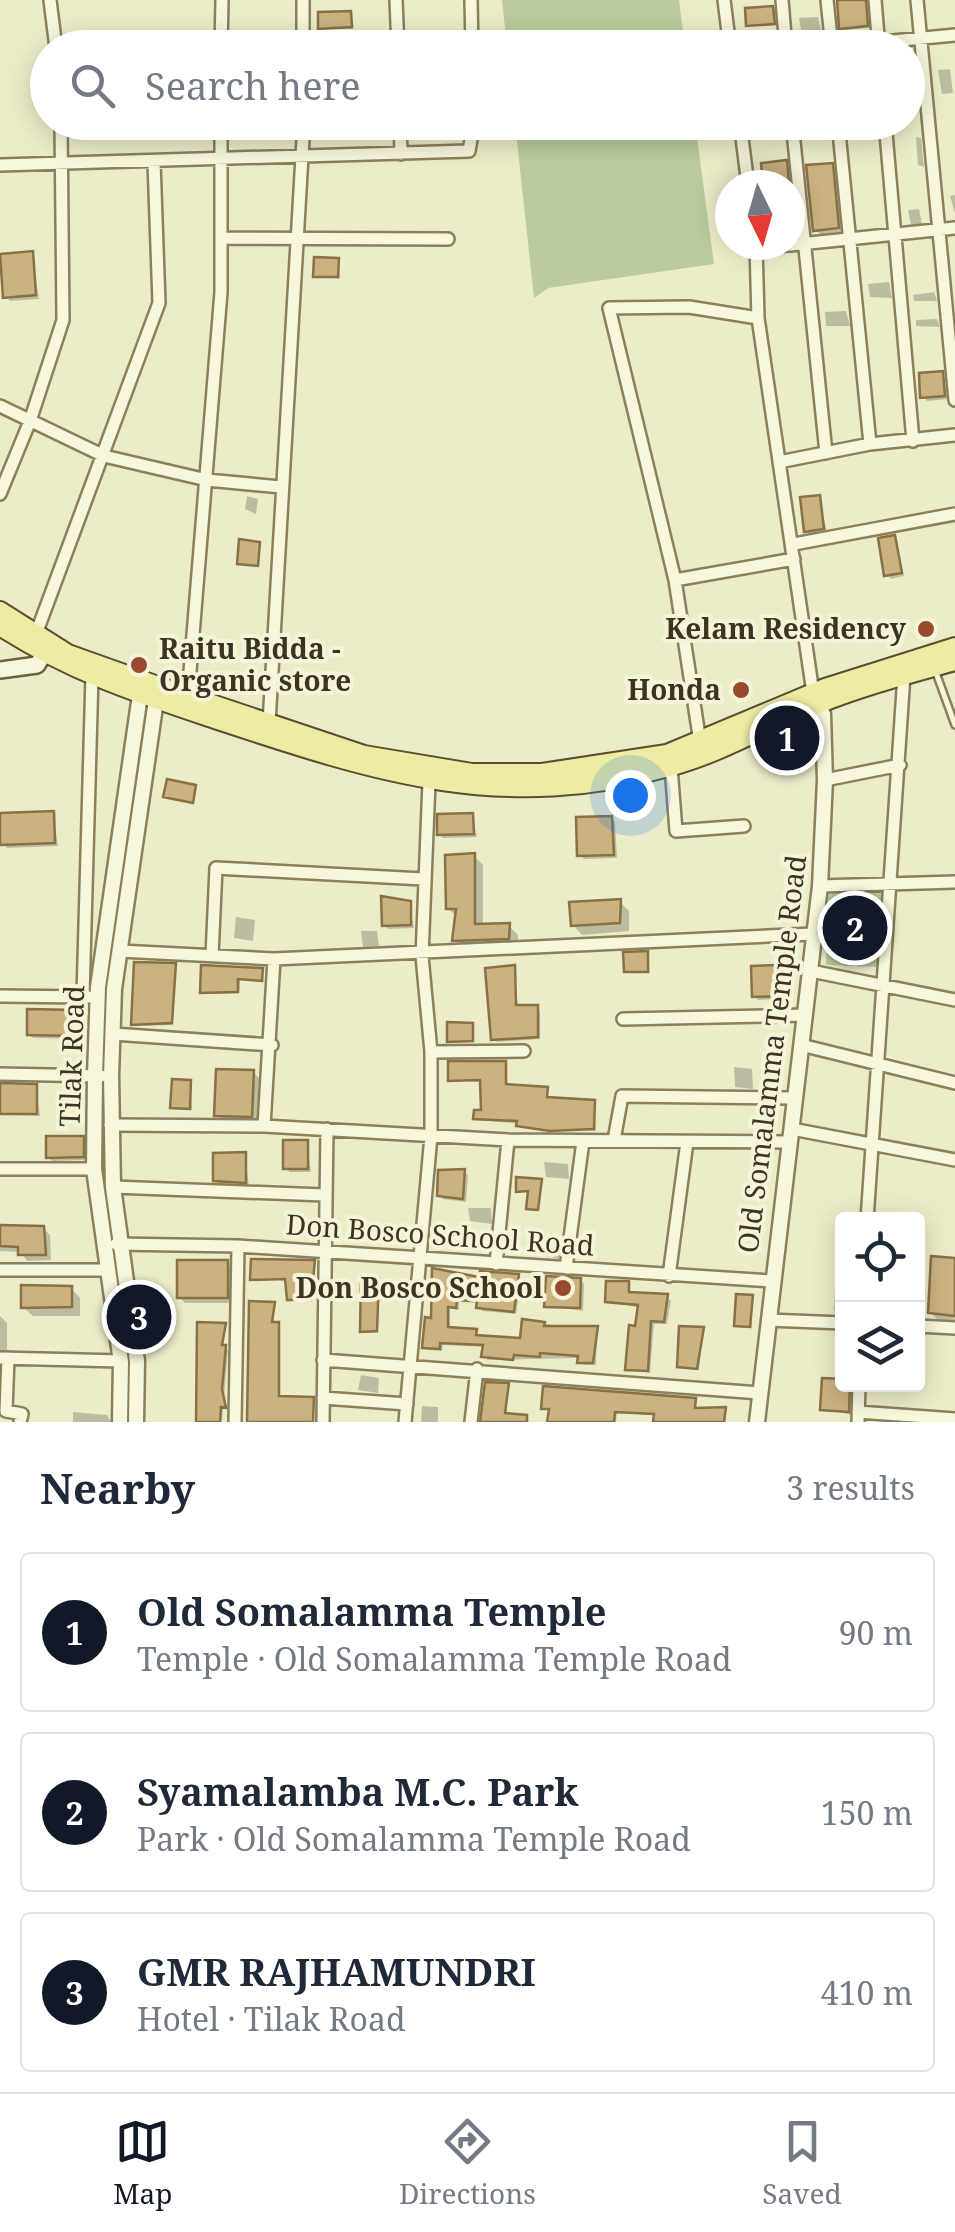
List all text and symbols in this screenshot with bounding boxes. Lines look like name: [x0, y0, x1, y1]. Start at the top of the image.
search box: [30, 30, 925, 140]
icon: search: [65, 58, 120, 113]
text: Search here: [145, 59, 361, 111]
north arrow: [715, 170, 805, 260]
place label: Kelam Residency: [665, 609, 907, 647]
marker: Kelam Residency: [915, 618, 937, 640]
place label: Raitu Bidda - Organic store: [159, 629, 351, 699]
marker: Raitu Bidda - Organic store: [128, 654, 150, 676]
place label: Honda: [627, 670, 721, 708]
marker: Honda: [730, 679, 752, 701]
pin: 1: [754, 700, 820, 776]
your location: [605, 770, 656, 821]
street label: Old Somalamma Temple Road: [728, 853, 814, 1255]
pin: 2: [822, 890, 888, 966]
street label: Tilak Road: [50, 984, 92, 1127]
street label: Don Bosco School Road: [285, 1204, 595, 1264]
map controls: [835, 1212, 925, 1392]
button: locate: [835, 1212, 925, 1302]
place label: Don Bosco School: [296, 1268, 543, 1306]
marker: Don Bosco School: [552, 1277, 574, 1299]
pin: 3: [106, 1280, 172, 1354]
button: layers: [835, 1302, 925, 1392]
text: Nearby: [40, 1459, 195, 1516]
text: 3 results: [786, 1466, 915, 1509]
text: Old Somalamma Temple: [137, 1585, 606, 1637]
text: 1: [65, 1611, 84, 1654]
text: 90 m: [839, 1611, 913, 1654]
text: Temple · Old Somalamma Temple Road: [137, 1637, 732, 1680]
text: Syamalamba M.C. Park: [137, 1765, 579, 1817]
text: 2: [65, 1791, 84, 1834]
text: 150 m: [821, 1791, 913, 1834]
text: Park · Old Somalamma Temple Road: [137, 1817, 691, 1860]
text: GMR RAJHAMUNDRI: [137, 1945, 536, 1997]
text: 3: [65, 1971, 84, 2014]
text: 410 m: [821, 1971, 913, 2014]
text: Hotel · Tilak Road: [137, 1997, 406, 2040]
tab: Map: [113, 2114, 172, 2212]
tab: Directions: [399, 2114, 536, 2212]
tab: Saved: [762, 2114, 842, 2212]

